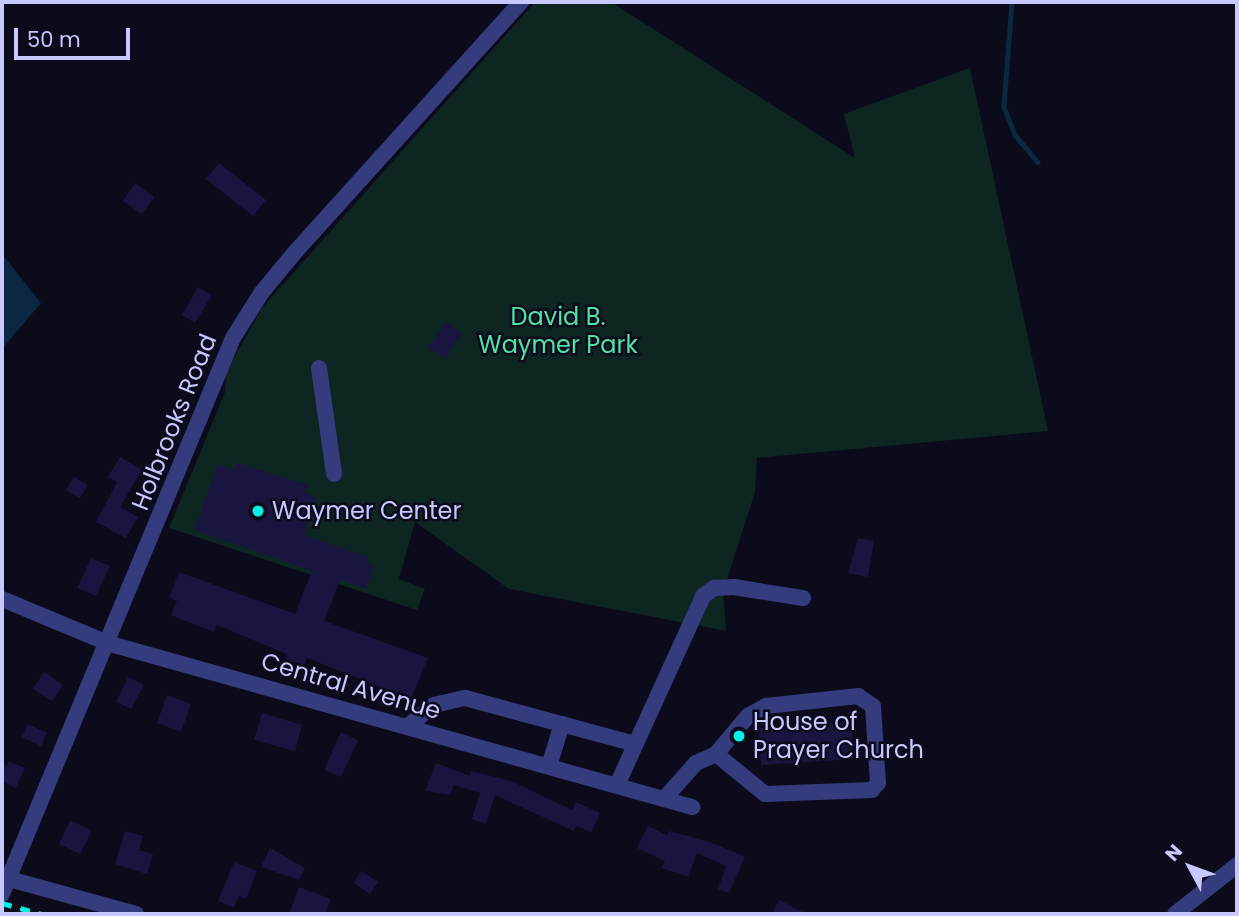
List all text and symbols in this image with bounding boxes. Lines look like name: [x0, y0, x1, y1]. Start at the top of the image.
scale bar: [18, 14, 133, 58]
text: 50 m: [27, 25, 81, 54]
park label: David B. Waymer Park: [478, 303, 638, 359]
street label: Holbrooks Road: [126, 330, 222, 514]
place label: Waymer Center: [272, 497, 461, 525]
marker: Waymer Center: [250, 503, 266, 519]
street label: Central Avenue: [258, 647, 444, 725]
place label: House of Prayer Church: [753, 708, 924, 764]
marker: House of Prayer Church: [731, 728, 747, 744]
north arrow: [1155, 832, 1225, 902]
text: N: [1159, 839, 1189, 867]

